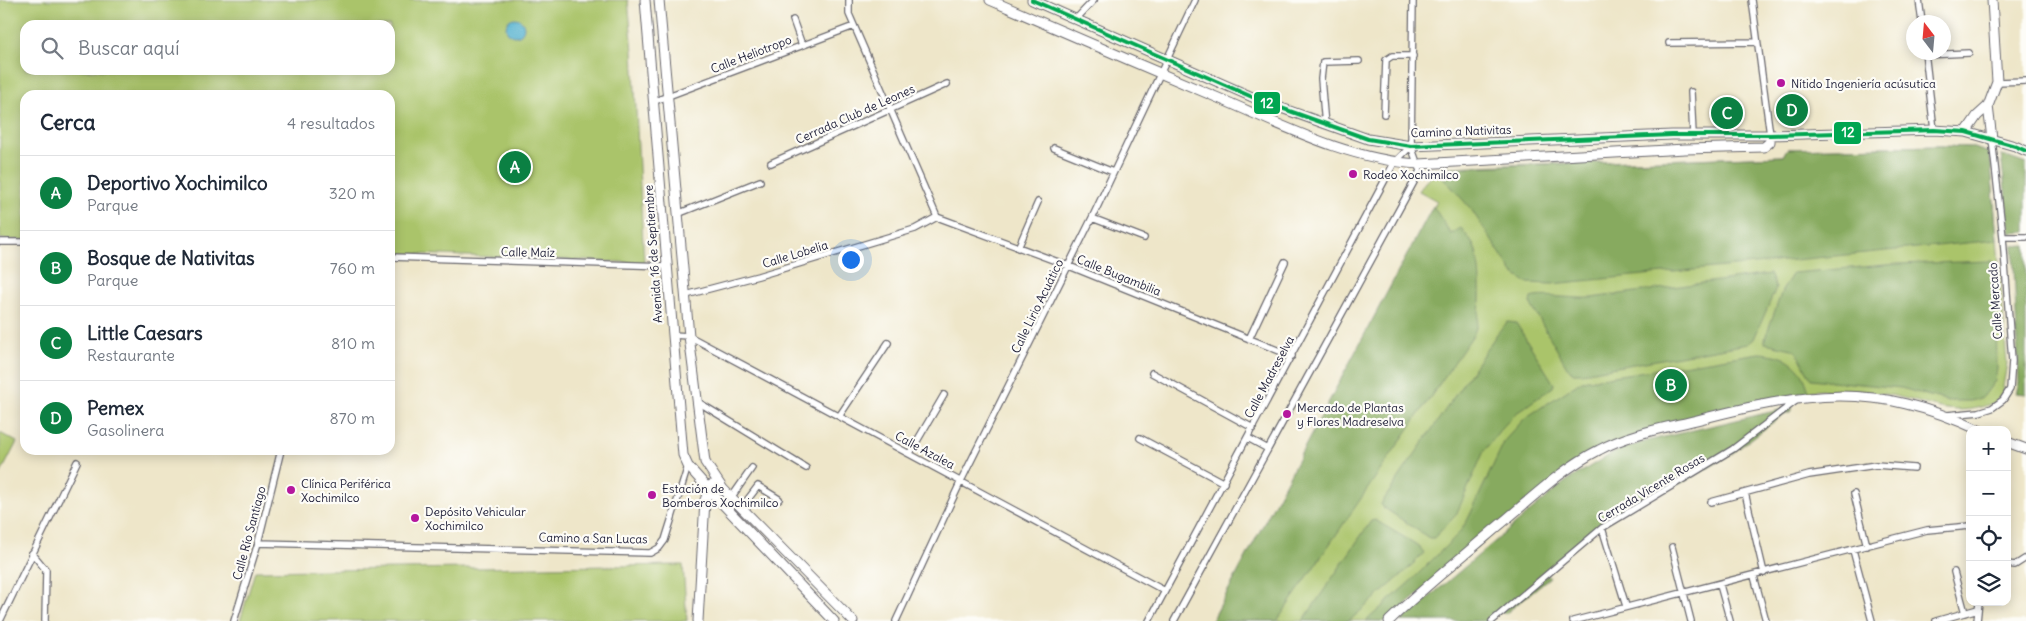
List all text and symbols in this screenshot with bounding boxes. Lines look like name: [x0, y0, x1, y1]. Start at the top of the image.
north arrow: [1906, 15, 1951, 60]
search box: [20, 20, 395, 75]
street label: Calle Heliotropo: [708, 32, 794, 76]
icon: search: [38, 34, 66, 62]
text: Buscar aquí: [78, 36, 179, 60]
place label: Nítido Ingeniería acúsutica: [1791, 76, 1936, 91]
marker: Nítido Ingeniería acúsutica: [1775, 77, 1787, 89]
street label: Cerrada Club de Leones: [793, 81, 917, 147]
line badge: 12: [1253, 91, 1281, 115]
pin: D: [1776, 91, 1808, 129]
text: 12: [1260, 94, 1274, 112]
pin: C: [1711, 94, 1743, 132]
text: Cerca: [40, 109, 95, 136]
text: 4 resultados: [287, 113, 375, 133]
line badge: 12: [1833, 121, 1862, 145]
street label: Camino a Nativitas: [1410, 122, 1512, 140]
text: 12: [1841, 123, 1855, 141]
pin: A: [499, 148, 531, 186]
place label: Rodeo Xochimilco: [1363, 167, 1459, 182]
marker: Rodeo Xochimilco: [1347, 168, 1359, 180]
text: Deportivo Xochimilco: [87, 171, 268, 195]
text: A: [51, 183, 61, 203]
text: 320 m: [329, 183, 375, 203]
street label: Avenida 16 de Septiembre: [641, 184, 665, 324]
text: Parque: [87, 195, 138, 215]
street label: Calle Lobelia: [760, 237, 830, 271]
street label: Calle Maíz: [501, 244, 556, 260]
text: Bosque de Nativitas: [87, 246, 255, 270]
your location: [838, 247, 864, 273]
street label: Calle Bugambilia: [1075, 251, 1164, 299]
street label: Calle Lirio Acuático: [1008, 256, 1066, 356]
text: B: [51, 258, 61, 278]
text: 760 m: [330, 258, 375, 278]
street label: Calle Mercado: [1985, 262, 2005, 340]
text: Parque: [87, 270, 138, 290]
text: Little Caesars: [87, 321, 203, 345]
text: C: [51, 333, 61, 353]
text: 810 m: [331, 333, 375, 353]
street label: Calle Madreselva: [1241, 333, 1297, 421]
text: Restaurante: [87, 345, 175, 365]
pin: B: [1655, 366, 1687, 404]
text: Pemex: [87, 396, 144, 420]
place label: Mercado de Plantas y Flores Madreselva: [1297, 400, 1404, 429]
text: D: [50, 408, 62, 428]
text: 870 m: [330, 408, 375, 428]
marker: Mercado de Plantas y Flores Madreselva: [1281, 408, 1293, 420]
text: Gasolinera: [87, 420, 165, 440]
map controls: [1966, 426, 2011, 606]
button: +: [1966, 426, 2011, 471]
street label: Calle Azalea: [893, 428, 958, 472]
street label: Cerrada Vicente Rosas: [1595, 450, 1707, 526]
button: −: [1966, 471, 2011, 516]
place label: Clínica Periférica Xochimilco: [301, 476, 391, 505]
place label: Estación de Bomberos Xochimilco: [662, 481, 779, 510]
street label: Calle Río Santiago: [229, 484, 269, 582]
marker: Clínica Periférica Xochimilco: [285, 484, 297, 496]
marker: Estación de Bomberos Xochimilco: [646, 489, 658, 501]
place label: Depósito Vehicular Xochimilco: [425, 504, 526, 533]
marker: Depósito Vehicular Xochimilco: [409, 512, 421, 524]
button: locate: [1966, 516, 2011, 561]
street label: Camino a San Lucas: [538, 530, 648, 546]
button: layers: [1966, 561, 2011, 606]

